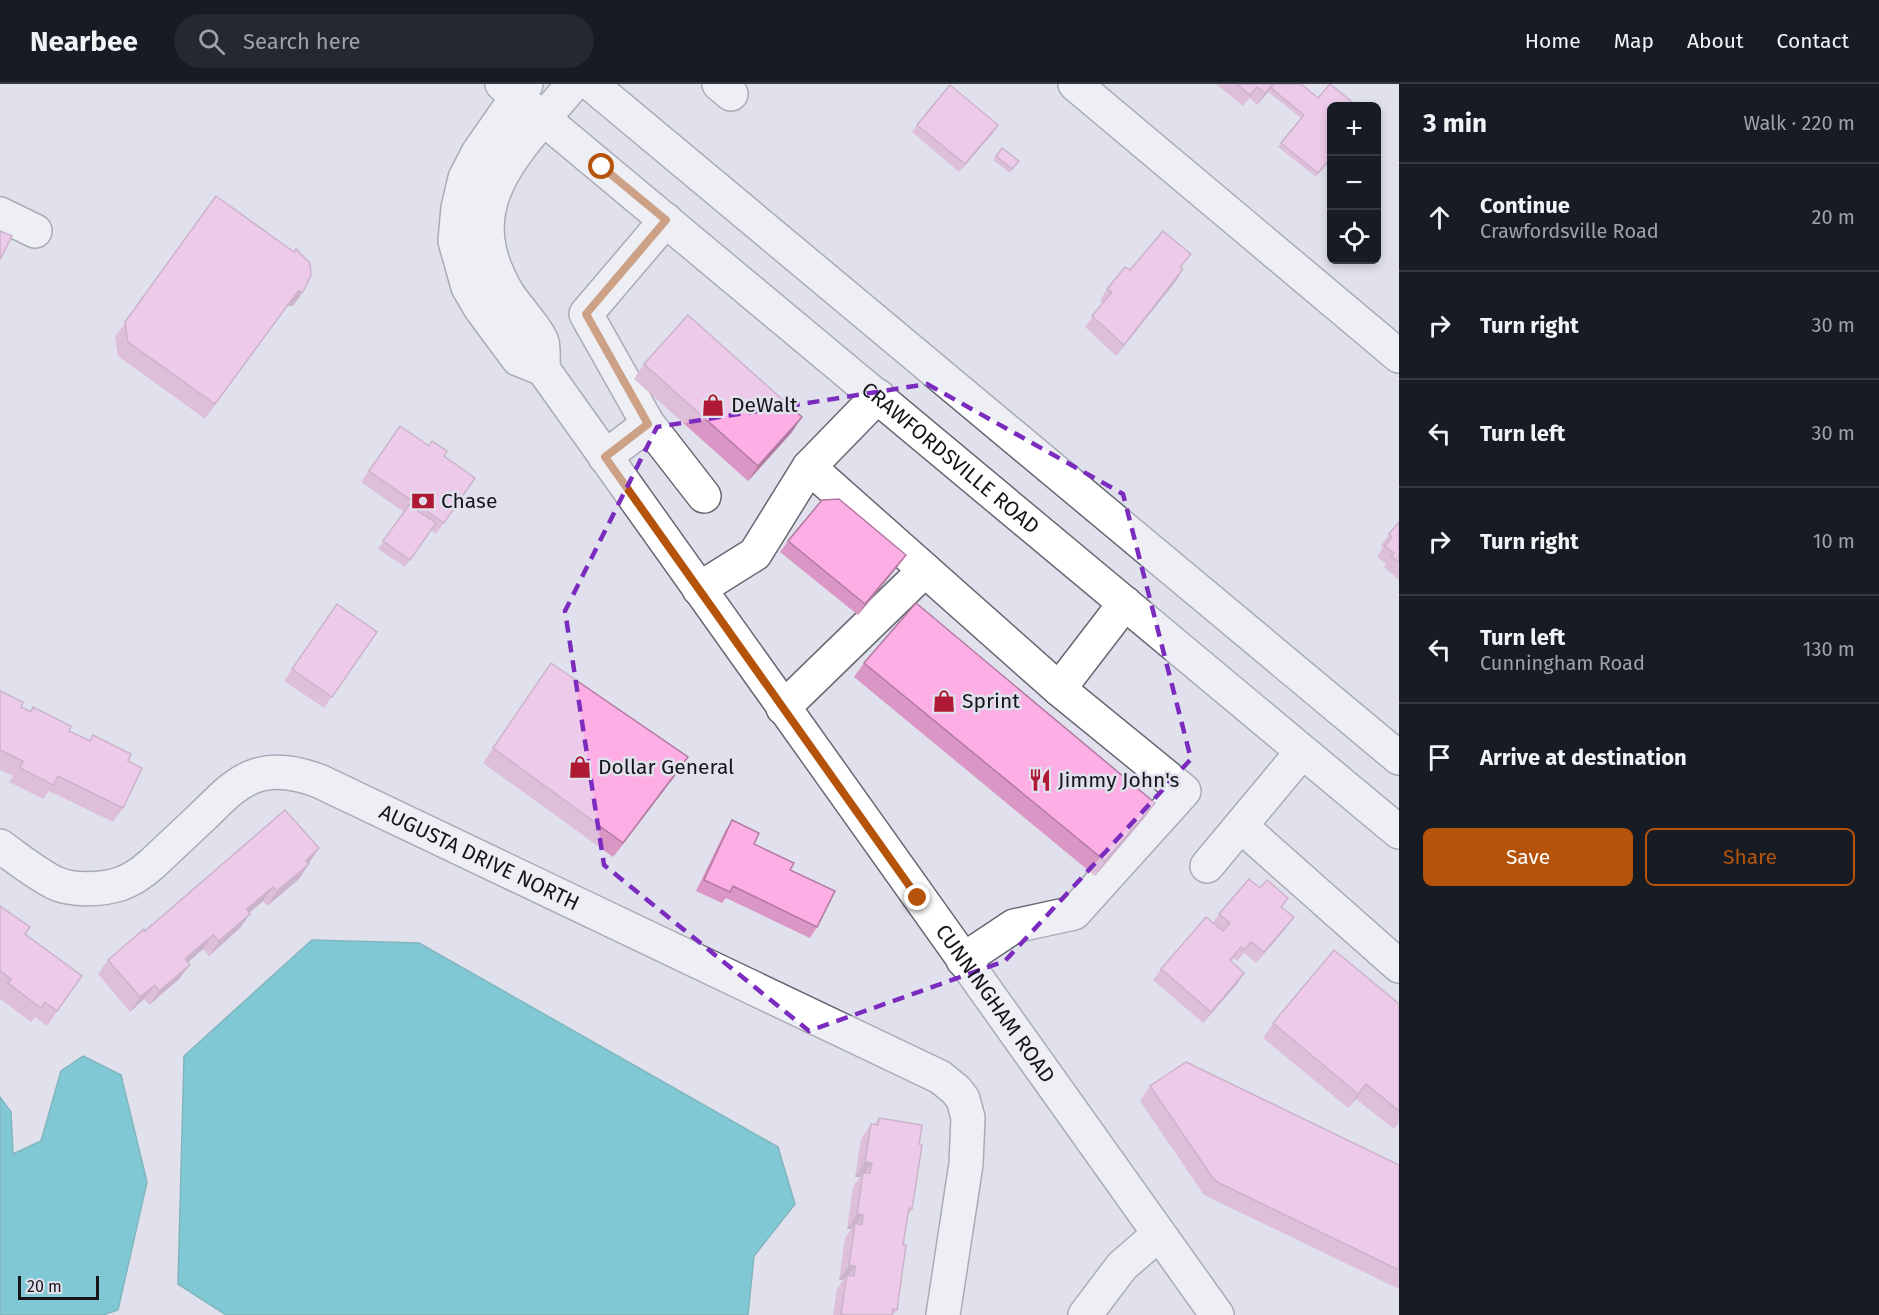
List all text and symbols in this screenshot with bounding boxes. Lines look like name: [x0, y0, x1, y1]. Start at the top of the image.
search box: [174, 14, 594, 68]
text: Nearbee: [30, 25, 138, 58]
icon: search: [195, 25, 228, 58]
text: Search here: [243, 28, 360, 55]
text: Home: [1525, 28, 1581, 54]
text: Map: [1614, 28, 1654, 54]
text: About: [1687, 28, 1744, 54]
text: Contact: [1777, 28, 1849, 54]
map controls: [1327, 102, 1381, 264]
button: +: [1327, 102, 1381, 156]
text: 3 min: [1423, 108, 1487, 139]
text: Walk · 220 m: [1744, 111, 1855, 135]
route start: [588, 153, 614, 179]
button: −: [1327, 156, 1381, 210]
text: Continue: [1480, 192, 1570, 219]
icon: ahead: [1423, 201, 1456, 234]
text: 20 m: [1812, 205, 1855, 229]
button: locate: [1327, 210, 1381, 264]
text: Crawfordsville Road: [1480, 219, 1659, 243]
icon: right: [1423, 309, 1456, 342]
text: Turn right: [1480, 312, 1579, 339]
text: 30 m: [1811, 313, 1855, 337]
street label: CRAWFORDSVILLE ROAD: [856, 376, 1045, 540]
shop icon: DeWalt: [700, 392, 726, 418]
place label: DeWalt: [731, 392, 798, 418]
icon: left: [1423, 417, 1456, 450]
text: Turn left: [1480, 420, 1565, 447]
text: 30 m: [1811, 421, 1855, 445]
bank icon: Chase: [410, 488, 436, 514]
place label: Chase: [441, 488, 497, 514]
icon: right: [1423, 525, 1456, 558]
text: Turn right: [1480, 528, 1579, 555]
text: 10 m: [1813, 529, 1855, 553]
text: Turn left: [1480, 624, 1565, 651]
icon: left: [1423, 633, 1456, 666]
text: 130 m: [1803, 637, 1855, 661]
text: Cunningham Road: [1480, 651, 1645, 675]
shop icon: Sprint: [931, 688, 957, 714]
place label: Sprint: [962, 688, 1020, 714]
icon: arrive: [1423, 741, 1456, 774]
text: Arrive at destination: [1480, 744, 1687, 771]
shop icon: Dollar General: [567, 754, 593, 780]
place label: Dollar General: [598, 754, 734, 780]
restaurant icon: Jimmy John's: [1027, 767, 1053, 793]
place label: Jimmy John's: [1058, 767, 1180, 793]
street label: AUGUSTA DRIVE NORTH: [375, 799, 584, 916]
button: Save: [1423, 828, 1633, 886]
button: Share: [1645, 828, 1855, 886]
route end: [904, 884, 930, 910]
street label: CUNNINGHAM ROAD: [930, 919, 1061, 1088]
scale bar: [18, 1273, 99, 1300]
text: 20 m: [27, 1277, 62, 1296]

